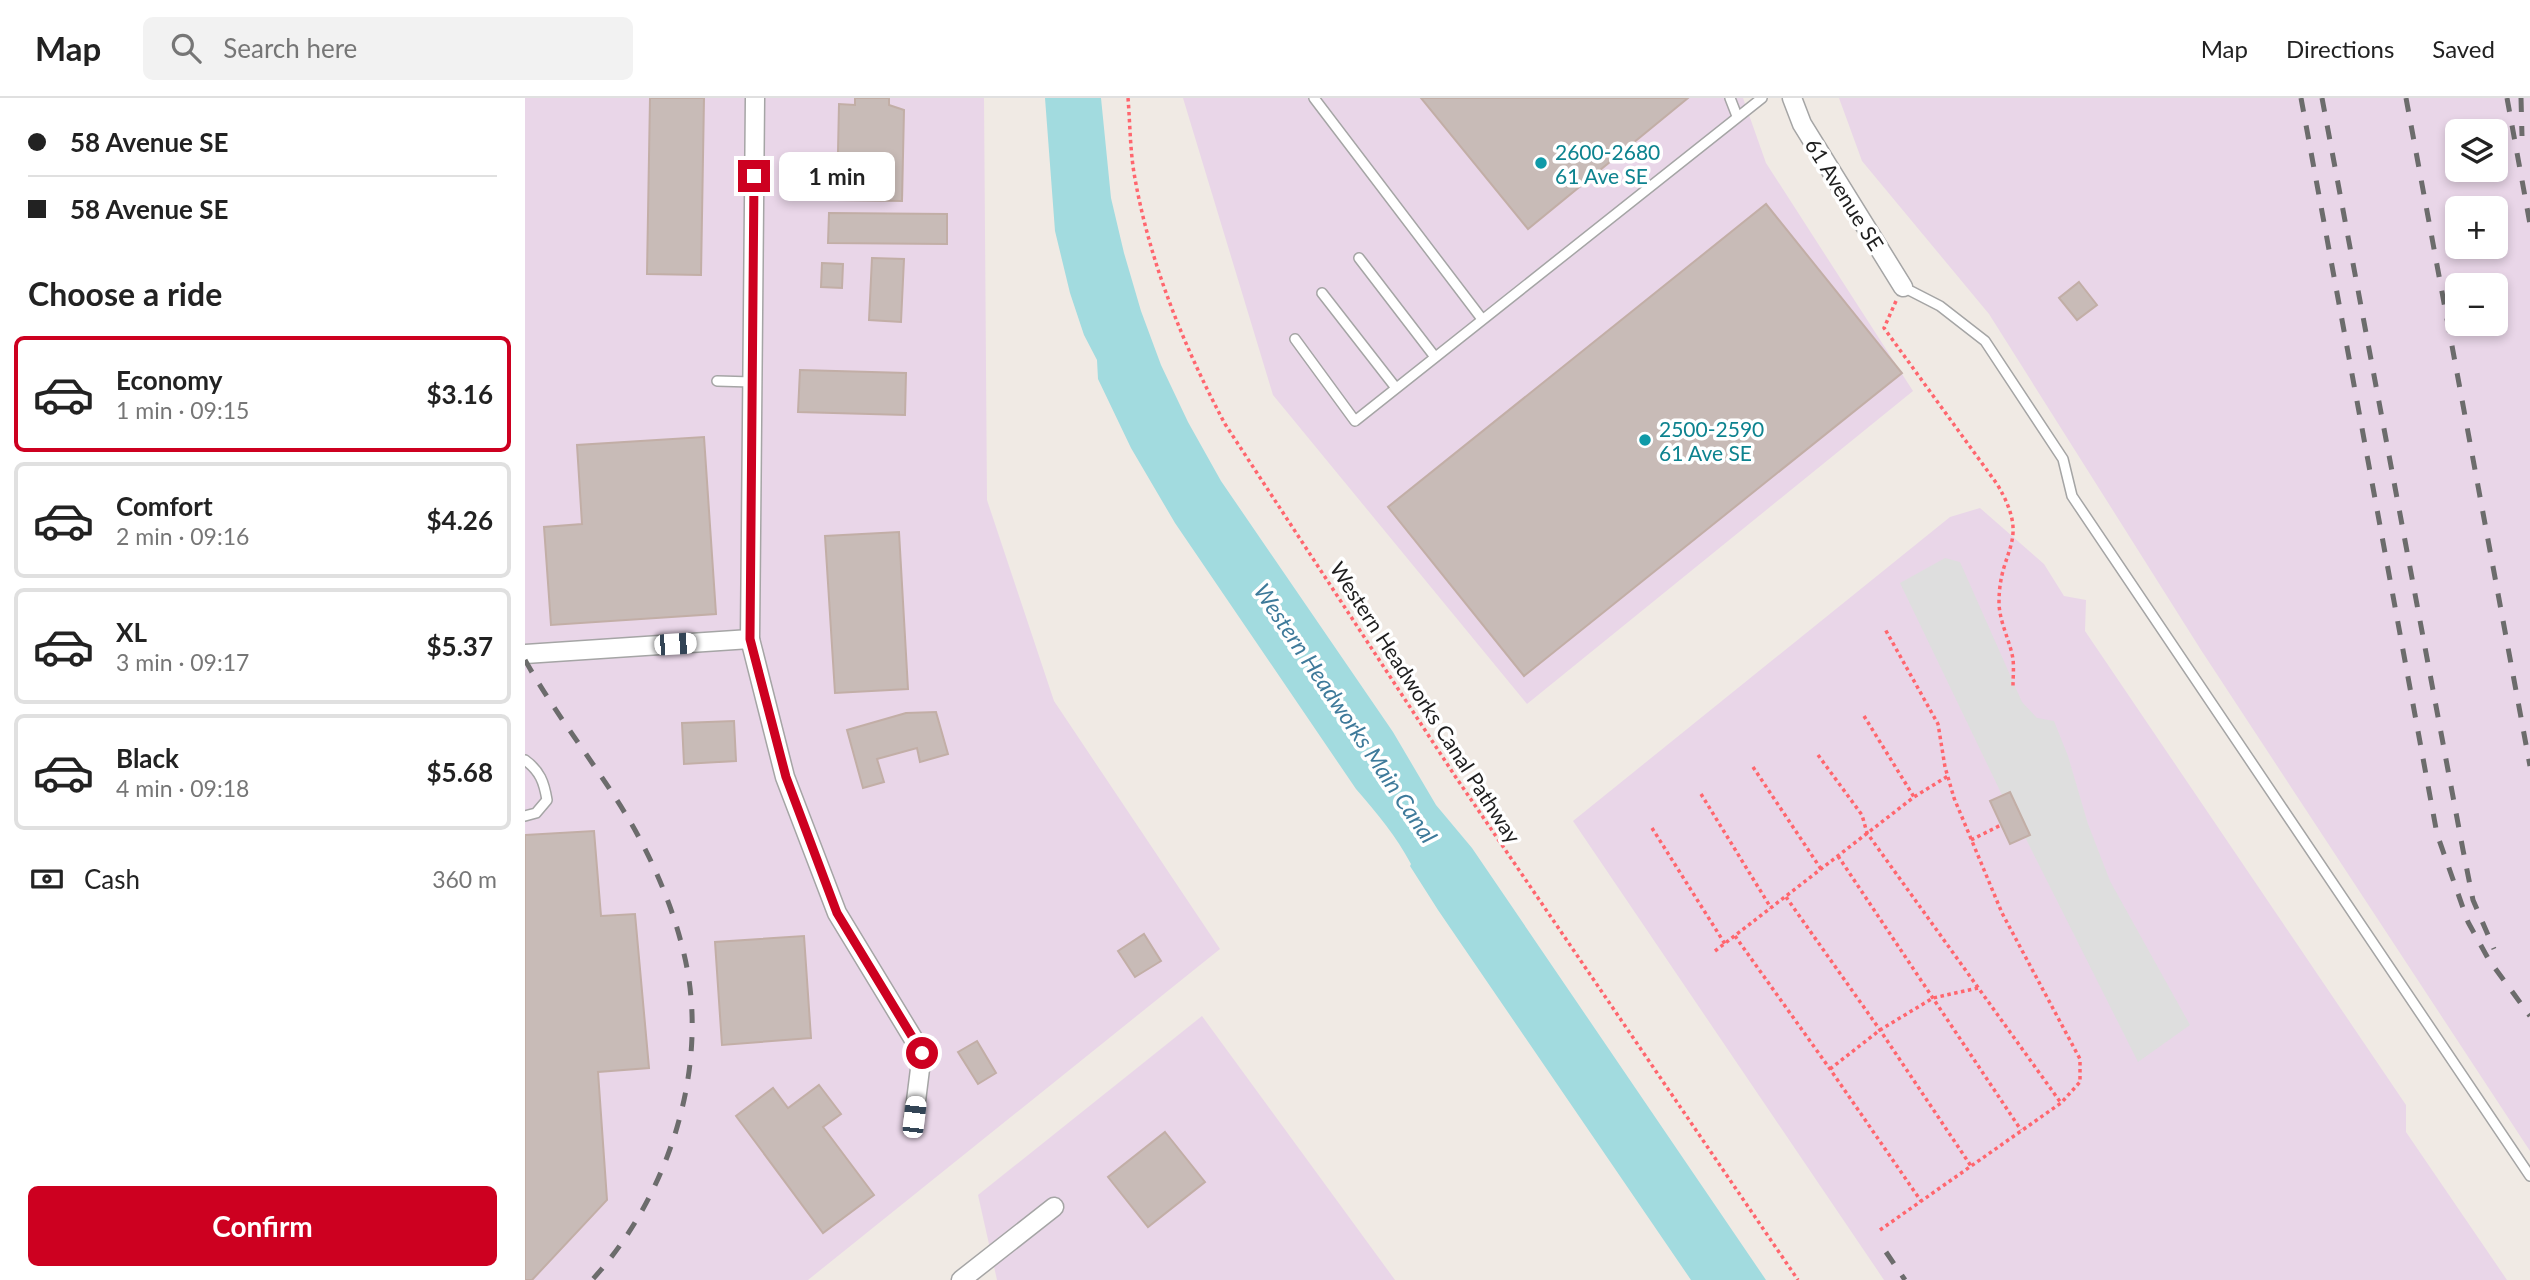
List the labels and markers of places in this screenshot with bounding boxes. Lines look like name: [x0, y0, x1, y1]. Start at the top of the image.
place label: 2600-2680 61 Ave SE: [1555, 139, 1660, 188]
marker: 2600-2680 61 Ave SE: [1533, 155, 1549, 171]
place label: 2500-2590 61 Ave SE: [1659, 416, 1764, 465]
marker: 2500-2590 61 Ave SE: [1637, 432, 1653, 448]

